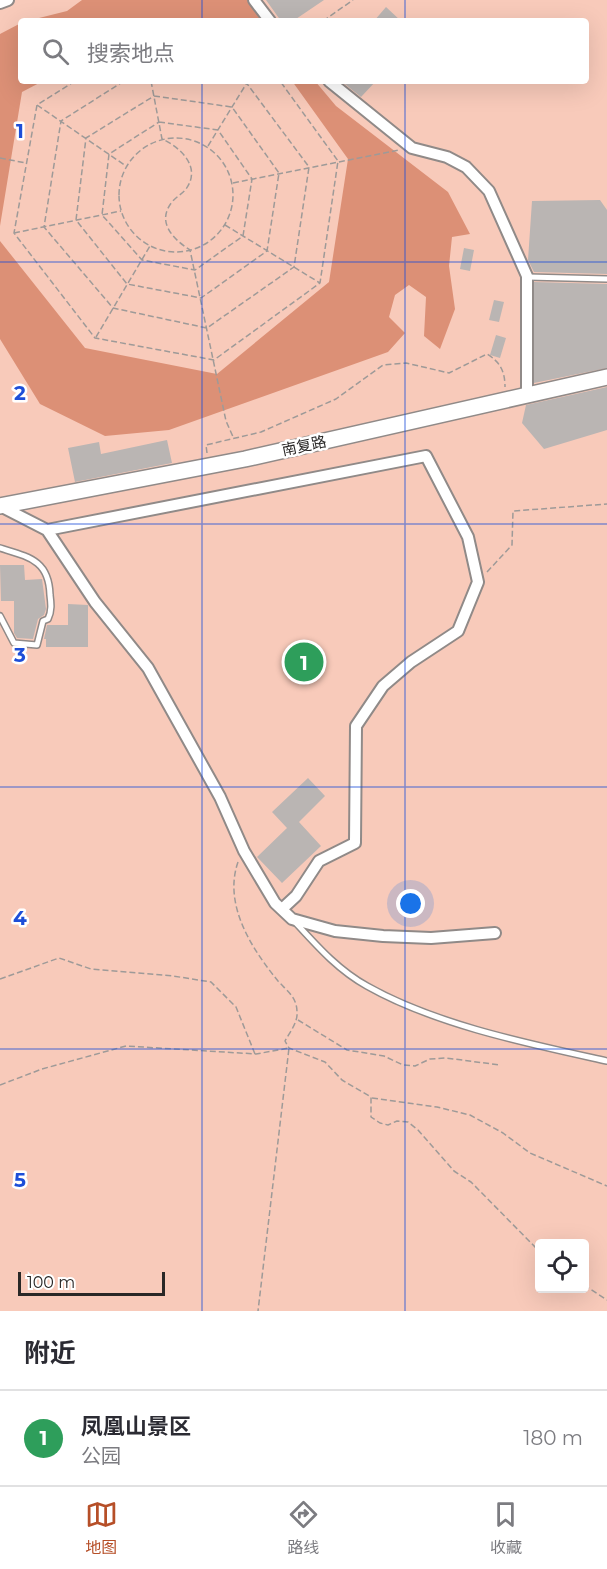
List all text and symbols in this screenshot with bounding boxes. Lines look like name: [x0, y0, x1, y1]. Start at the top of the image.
search box: [18, 18, 589, 84]
icon: search: [39, 35, 72, 68]
text: 搜索地点: [87, 40, 175, 67]
text: 1: [16, 119, 24, 143]
text: 2: [14, 381, 26, 405]
street label: 南复路: [280, 432, 328, 459]
pin: 1: [284, 640, 324, 684]
text: 3: [13, 643, 26, 667]
your location: [396, 889, 425, 918]
text: 4: [13, 906, 27, 930]
text: 5: [14, 1168, 26, 1192]
map controls: [535, 1239, 589, 1293]
button: locate: [535, 1239, 589, 1293]
scale bar: [18, 1269, 165, 1296]
text: 100 m: [27, 1273, 75, 1292]
text: 附近: [24, 1337, 76, 1369]
text: 凤凰山景区: [81, 1413, 191, 1440]
text: 1: [40, 1426, 47, 1450]
text: 180 m: [523, 1426, 583, 1450]
text: 公园: [81, 1444, 121, 1468]
tab: 地图: [85, 1498, 118, 1558]
tab: 路线: [287, 1498, 320, 1558]
tab: 收藏: [489, 1498, 522, 1558]

